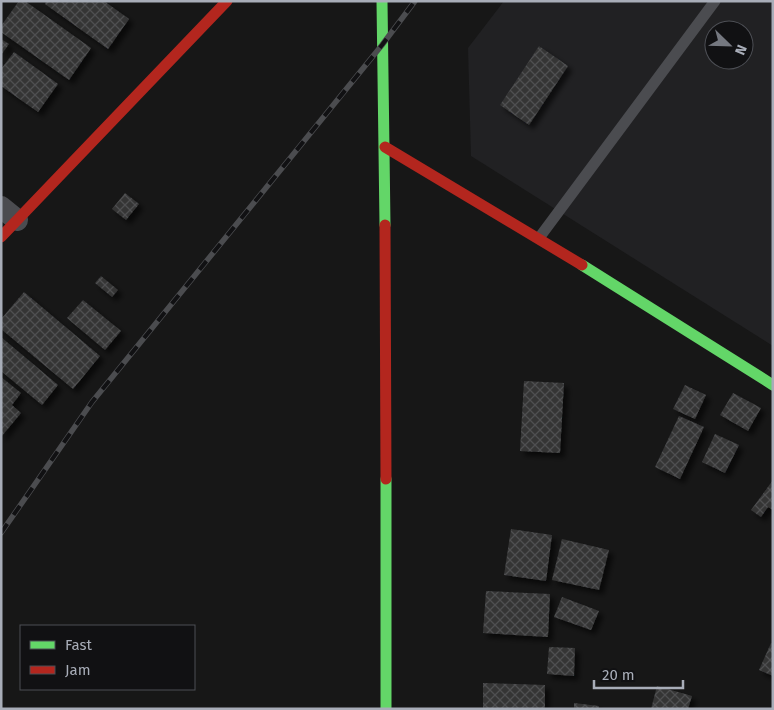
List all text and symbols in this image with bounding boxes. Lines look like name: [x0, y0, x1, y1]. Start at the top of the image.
north arrow: [704, 20, 754, 70]
text: N: [731, 42, 750, 57]
legend: [20, 625, 195, 690]
text: Fast: [65, 636, 92, 654]
scale bar: [594, 658, 683, 690]
text: Jam: [65, 661, 91, 679]
text: 20 m: [602, 666, 635, 684]

